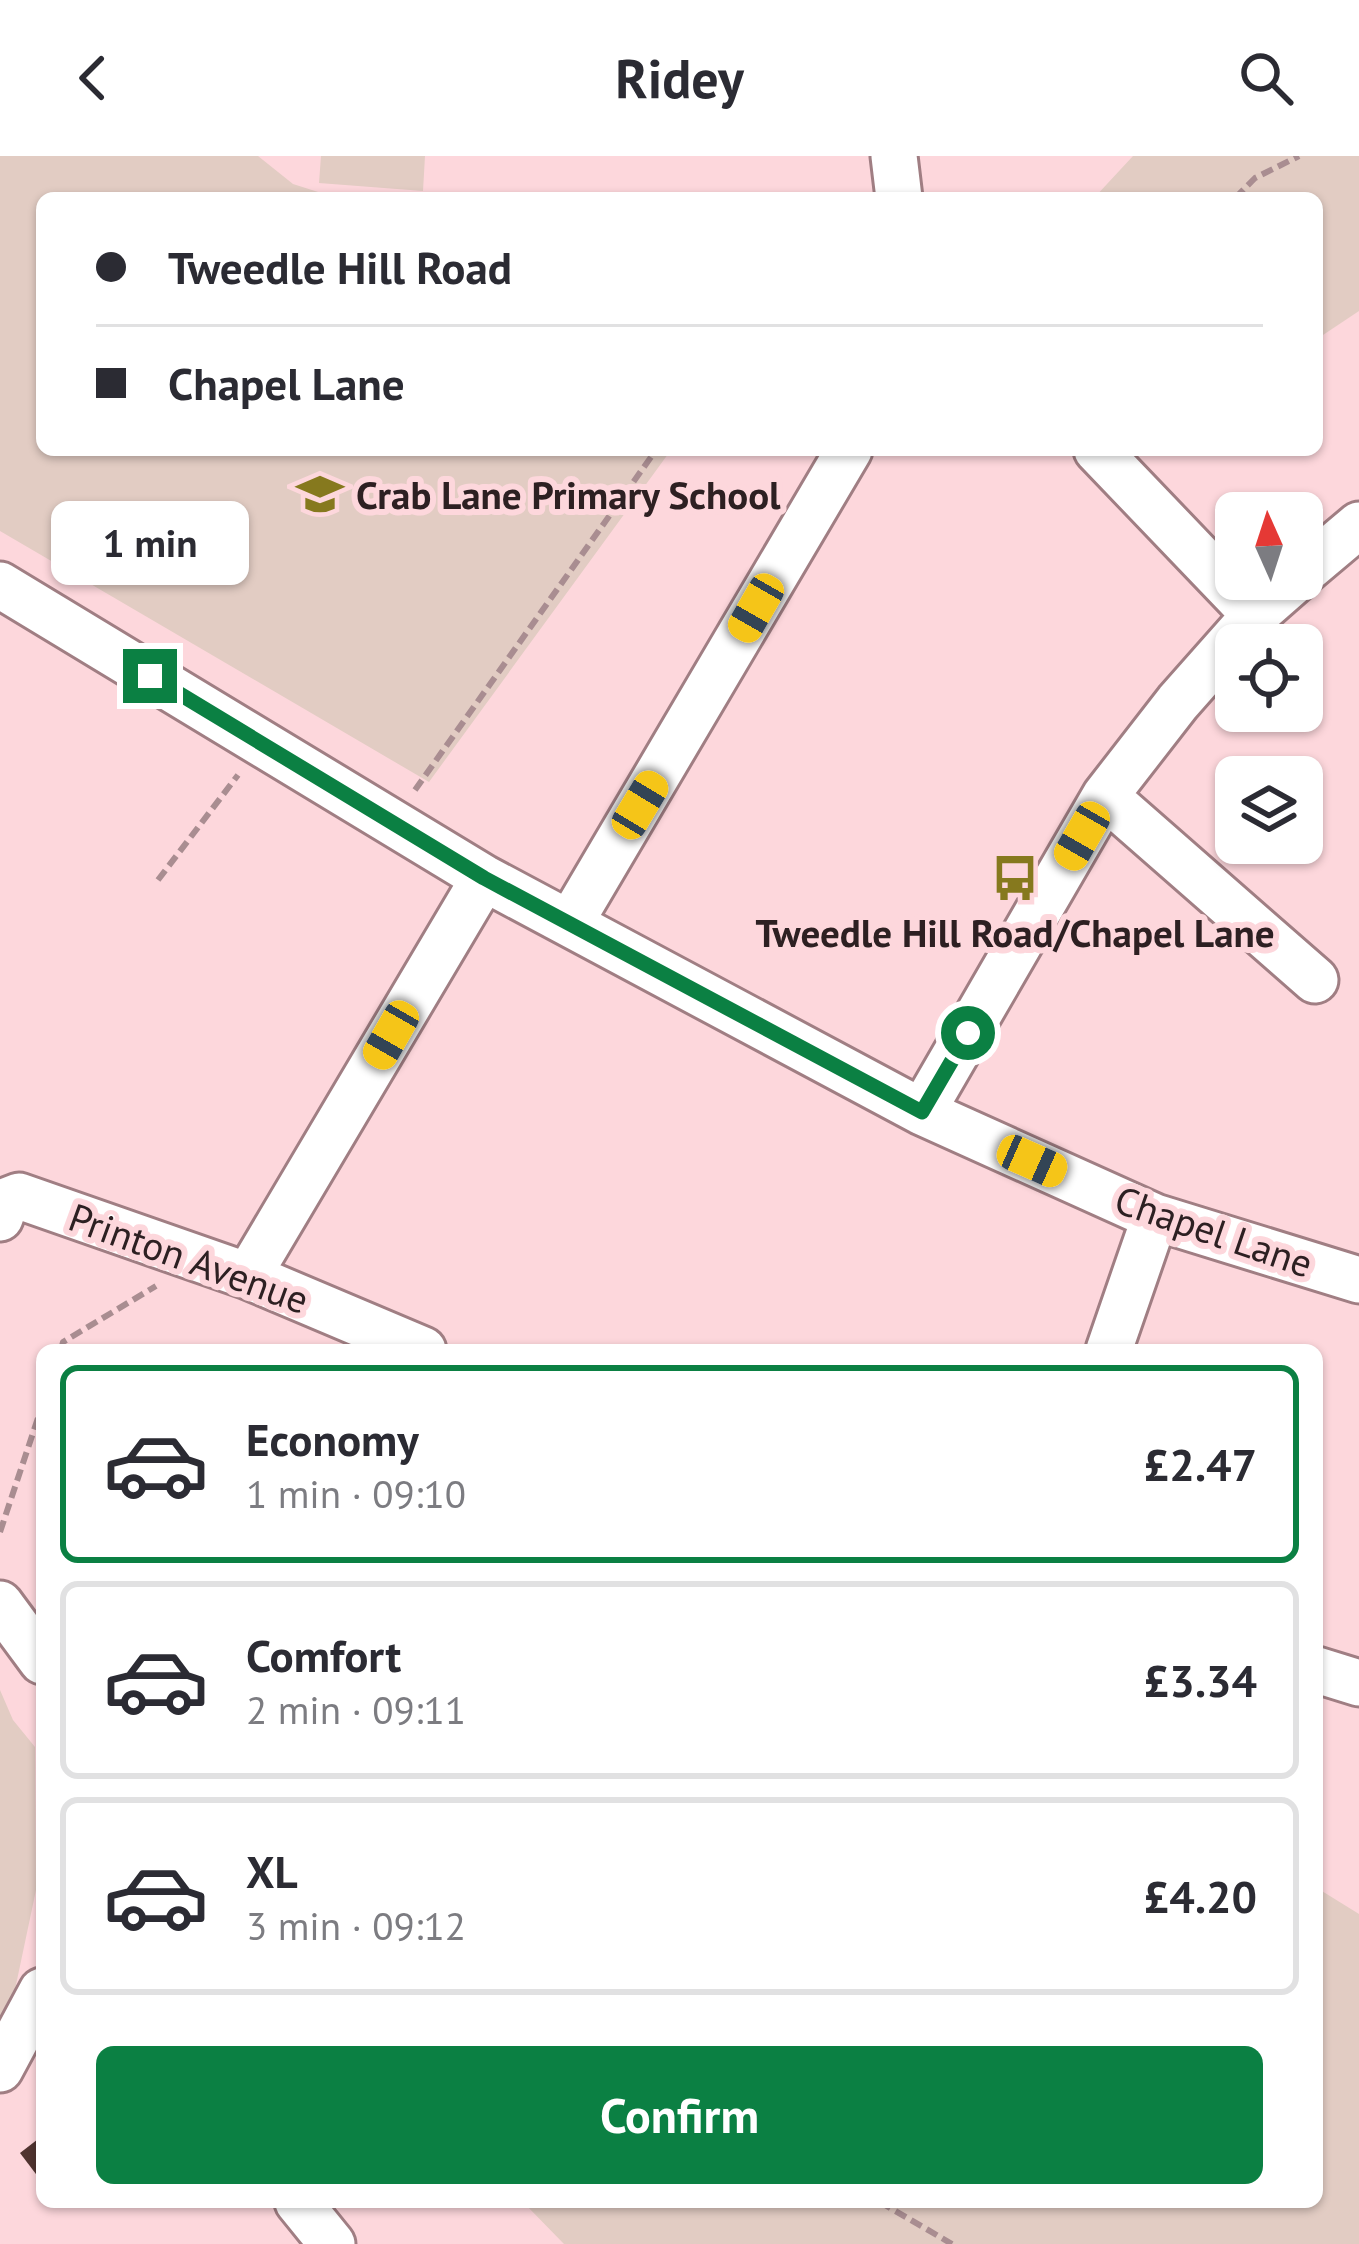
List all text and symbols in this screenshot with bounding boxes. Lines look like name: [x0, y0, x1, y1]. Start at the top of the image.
text: Ridey: [615, 43, 744, 113]
icon: back: [60, 45, 126, 111]
icon: search: [1233, 45, 1299, 111]
text: Tweedle Hill Road: [168, 238, 512, 296]
text: Chapel Lane: [168, 354, 405, 412]
school or university icon: Crab Lane Primary School: [295, 469, 345, 519]
place label: Crab Lane Primary School: [356, 469, 781, 520]
north arrow: [1215, 492, 1323, 600]
map controls: [1215, 492, 1323, 864]
callout: 1 min: [51, 502, 249, 586]
text: 1 min: [102, 517, 198, 568]
car: [722, 568, 790, 648]
button: locate: [1215, 624, 1323, 732]
route end: [123, 649, 177, 703]
button: layers: [1215, 756, 1323, 864]
car: [606, 765, 674, 845]
car: [1048, 796, 1116, 876]
bus stop icon: Tweedle Hill Road/Chapel Lane: [990, 853, 1040, 903]
place label: Tweedle Hill Road/Chapel Lane: [755, 907, 1275, 958]
car: [357, 995, 425, 1075]
route start: [941, 1006, 995, 1060]
car: [992, 1130, 1072, 1192]
street label: Chapel Lane: [1109, 1173, 1319, 1289]
street label: Printon Avenue: [62, 1191, 316, 1325]
icon: car: [102, 1410, 210, 1518]
text: Economy: [246, 1410, 419, 1468]
text: £2.47: [1144, 1435, 1257, 1493]
text: 1 min · 09:10: [246, 1468, 466, 1519]
icon: car: [102, 1626, 210, 1734]
text: Comfort: [246, 1626, 401, 1684]
text: £3.34: [1144, 1651, 1257, 1709]
text: 2 min · 09:11: [246, 1684, 466, 1735]
icon: car: [102, 1842, 210, 1950]
text: XL: [246, 1842, 298, 1900]
text: £4.20: [1144, 1867, 1257, 1925]
text: 3 min · 09:12: [246, 1900, 466, 1951]
button: Confirm: [96, 2046, 1263, 2184]

